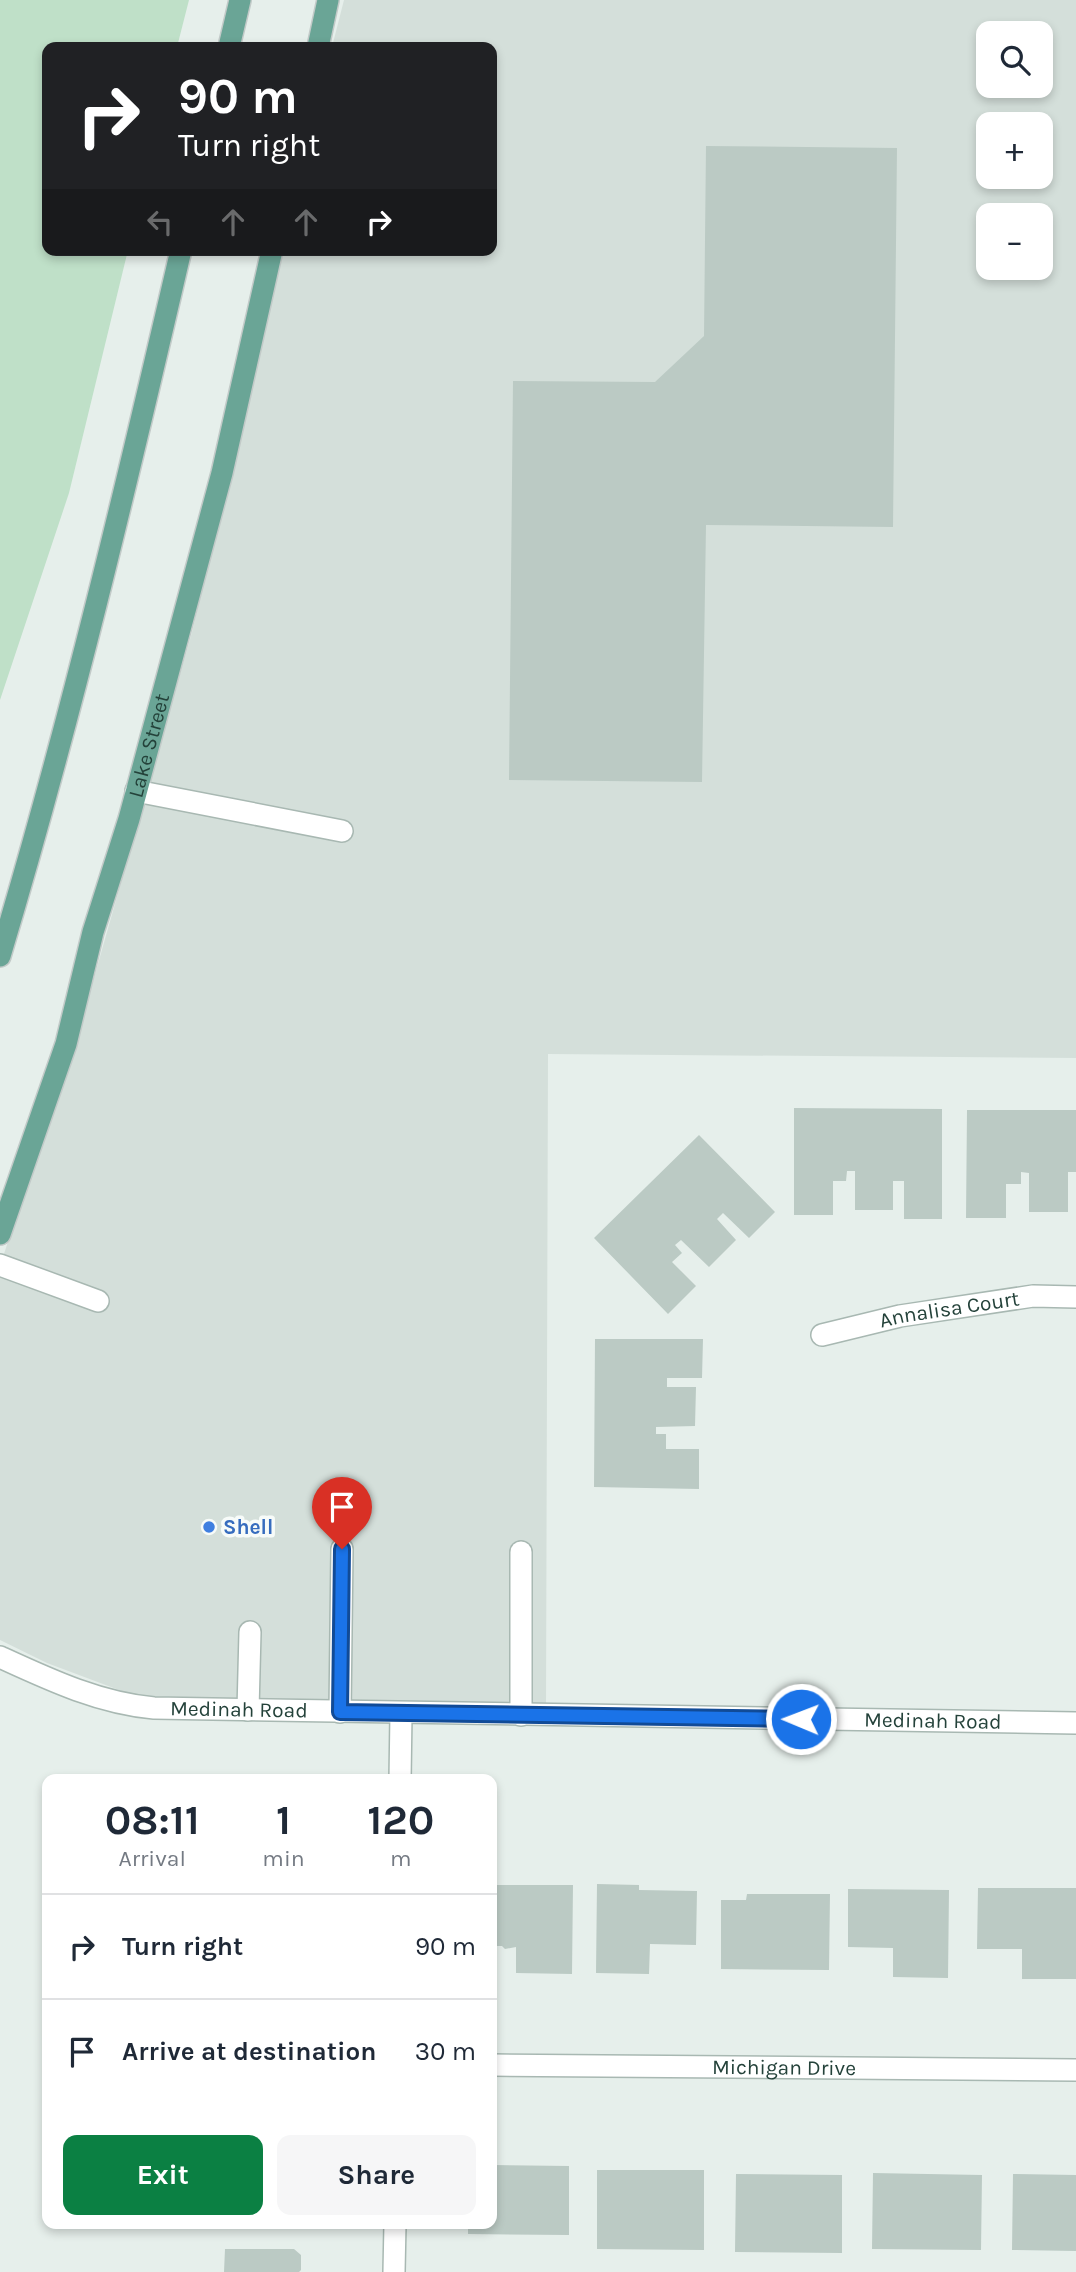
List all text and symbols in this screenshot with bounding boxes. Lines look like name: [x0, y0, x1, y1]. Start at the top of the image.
map controls: [976, 21, 1053, 280]
button: search: [976, 21, 1053, 98]
text: 90 m: [178, 68, 298, 125]
icon: right: [63, 70, 154, 161]
button: +: [976, 112, 1053, 189]
text: Turn right: [178, 127, 320, 164]
icon: left: [141, 203, 179, 241]
icon: ahead: [214, 203, 252, 241]
icon: ahead: [287, 203, 325, 241]
icon: right: [360, 203, 398, 241]
button: −: [976, 203, 1053, 280]
street label: Lake Street: [123, 691, 174, 800]
street label: Annalisa Court: [877, 1286, 1021, 1333]
pin: [312, 1477, 372, 1549]
icon: arrive: [323, 1488, 361, 1526]
place label: Shell: [223, 1515, 273, 1539]
marker: Shell: [201, 1519, 217, 1535]
position arrow: [764, 1682, 838, 1756]
street label: Medinah Road: [170, 1696, 308, 1722]
street label: Medinah Road: [864, 1708, 1002, 1734]
text: 08:11: [105, 1795, 200, 1845]
text: 1: [276, 1795, 291, 1845]
text: 120: [367, 1795, 434, 1845]
text: Arrival: [119, 1845, 186, 1872]
text: min: [262, 1845, 305, 1872]
text: m: [390, 1845, 412, 1872]
icon: right: [63, 1928, 101, 1966]
text: Turn right: [122, 1931, 243, 1962]
text: 90 m: [415, 1931, 476, 1962]
icon: arrive: [63, 2033, 101, 2071]
text: Arrive at destination: [122, 2036, 376, 2067]
text: 30 m: [415, 2036, 476, 2067]
street label: Michigan Drive: [712, 2055, 856, 2080]
button: Exit: [63, 2135, 263, 2215]
button: Share: [277, 2135, 476, 2215]

